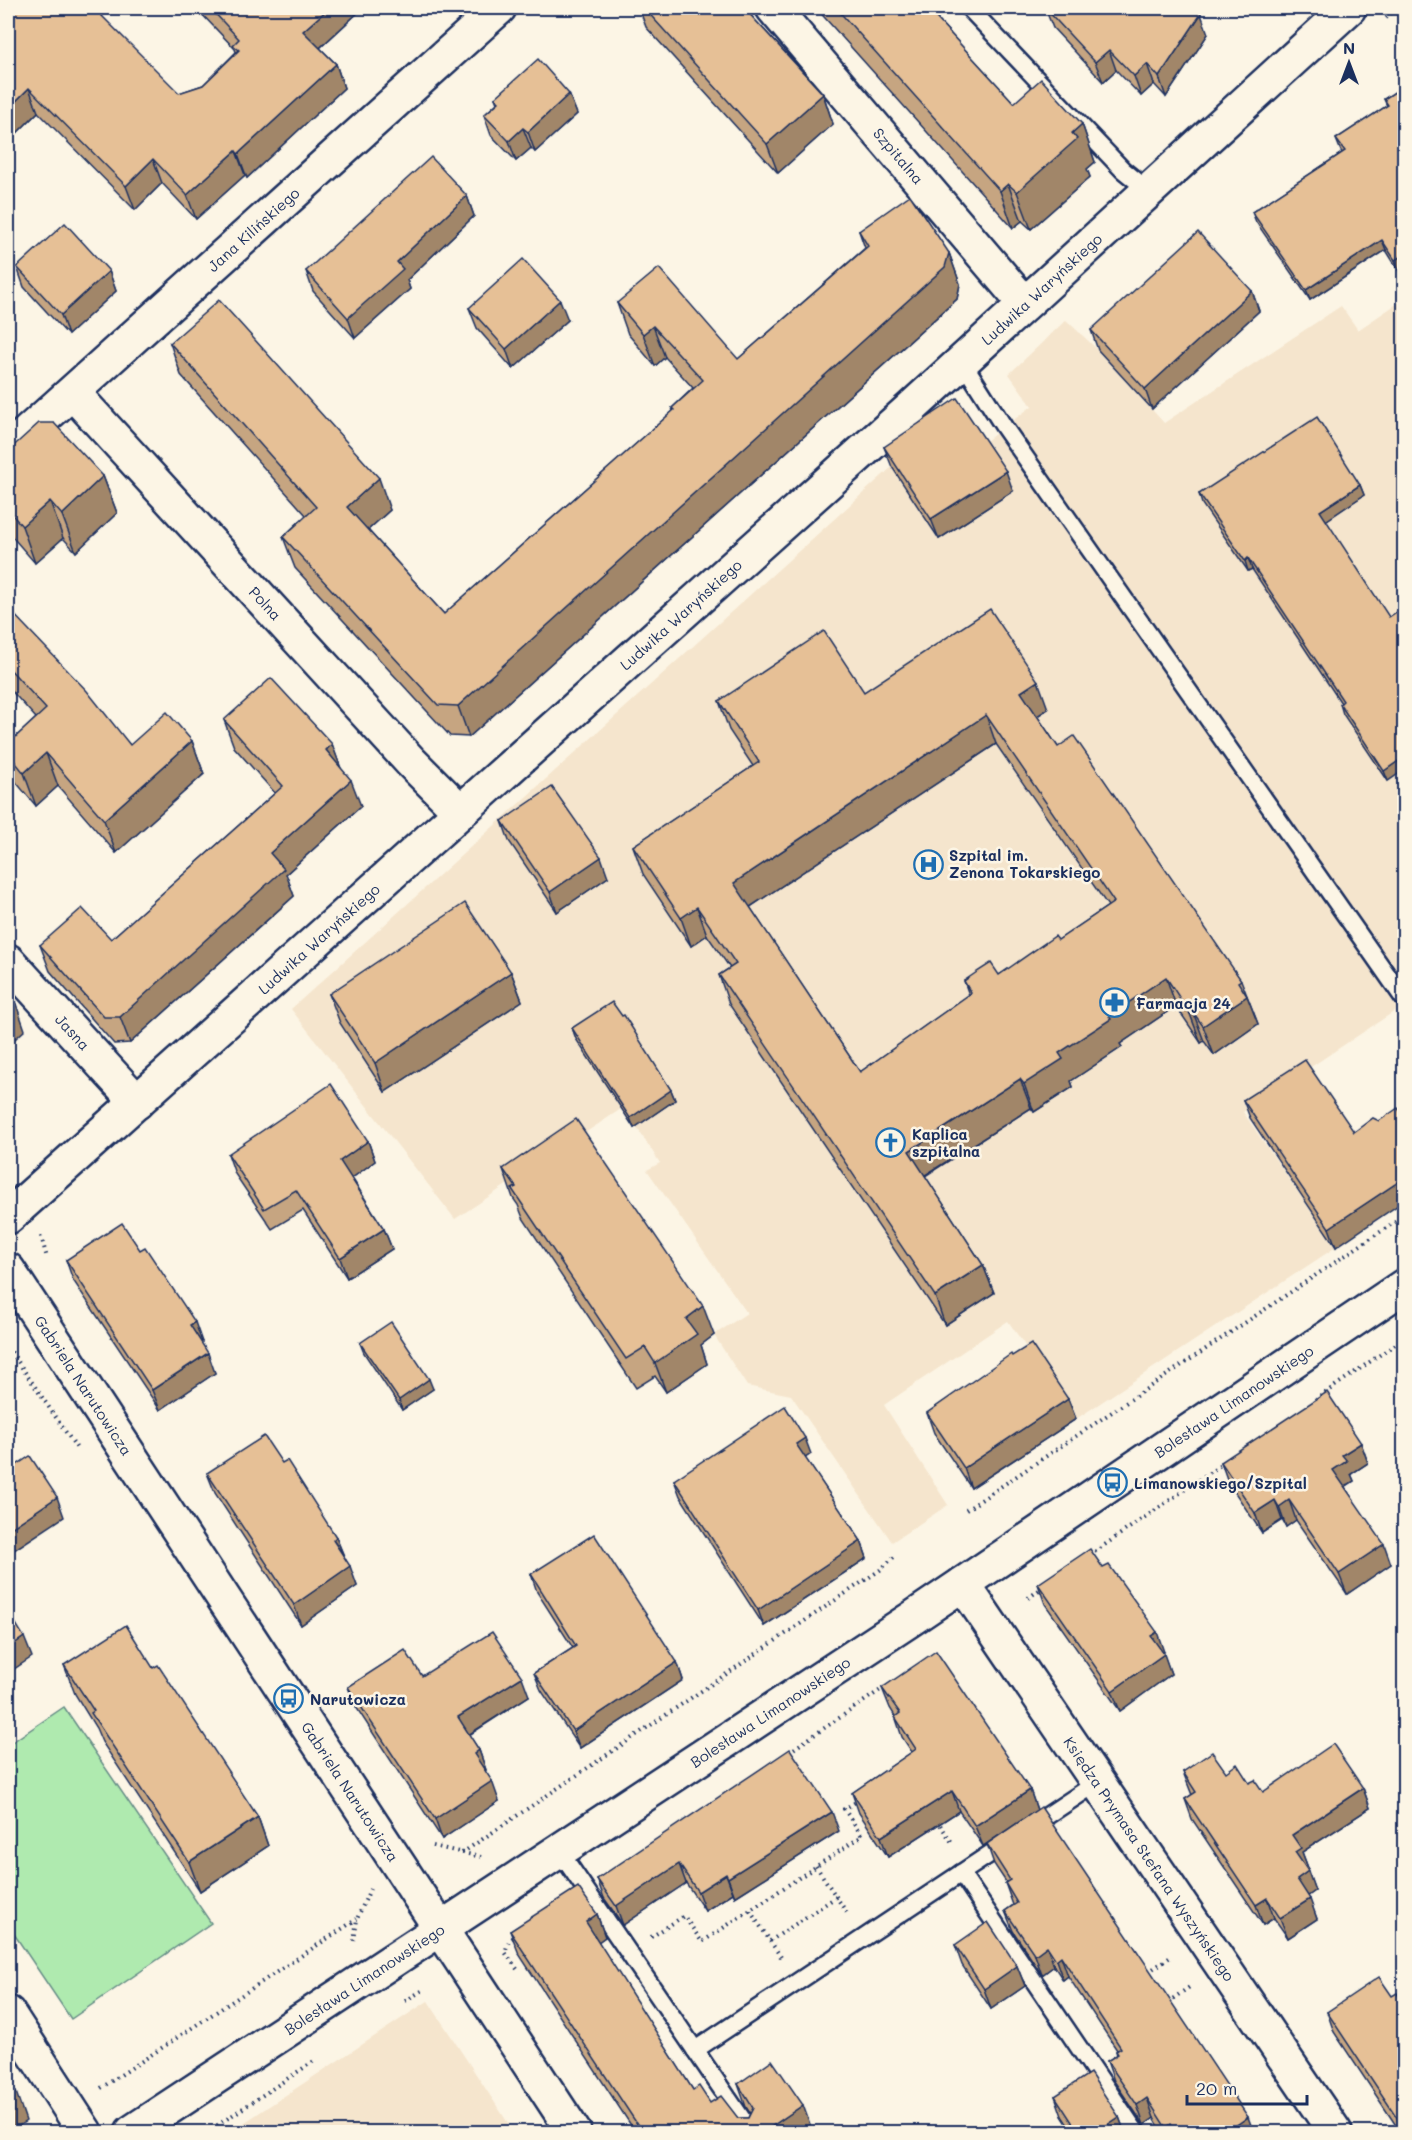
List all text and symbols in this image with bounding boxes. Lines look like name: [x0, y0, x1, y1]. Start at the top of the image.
north arrow: [1319, 33, 1379, 93]
text: N: [1343, 37, 1355, 58]
street label: Szpitalna: [869, 123, 928, 188]
street label: Jana Kilińskiego: [203, 183, 304, 276]
street label: Ludwika Waryńskiego: [977, 229, 1106, 349]
street label: Ludwika Waryńskiego: [615, 555, 746, 674]
street label: Polna: [245, 582, 286, 624]
place label: Szpital im. Zenona Tokarskiego: [949, 845, 1100, 882]
hospital icon: Szpital im. Zenona Tokarskiego: [912, 848, 944, 880]
street label: Ludwika Waryńskiego: [253, 879, 384, 999]
pharmacy icon: Farmacja 24: [1099, 987, 1131, 1019]
place label: Farmacja 24: [1136, 993, 1231, 1013]
street label: Jasna: [51, 1009, 95, 1054]
place label: Kaplica szpitalna: [912, 1124, 980, 1161]
church icon: Kaplica szpitalna: [875, 1127, 907, 1159]
street label: Gabriela Narutowicza: [30, 1311, 137, 1459]
street label: Bolesława Limanowskiego: [1150, 1340, 1317, 1462]
bus stop icon: Limanowskiego/Szpital: [1097, 1467, 1129, 1499]
place label: Limanowskiego/Szpital: [1134, 1473, 1307, 1493]
street label: Bolesława Limanowskiego: [686, 1652, 854, 1772]
bus stop icon: Narutowicza: [273, 1683, 305, 1715]
place label: Narutowicza: [310, 1689, 406, 1709]
street label: Gabriela Narutowicza: [297, 1718, 404, 1866]
street label: Księdza Prymasa Stefana Wyszyńskiego: [1059, 1733, 1240, 1985]
street label: Bolesława Limanowskiego: [280, 1919, 448, 2039]
scale bar: [1187, 2068, 1307, 2106]
text: 20 m: [1196, 2076, 1237, 2100]

